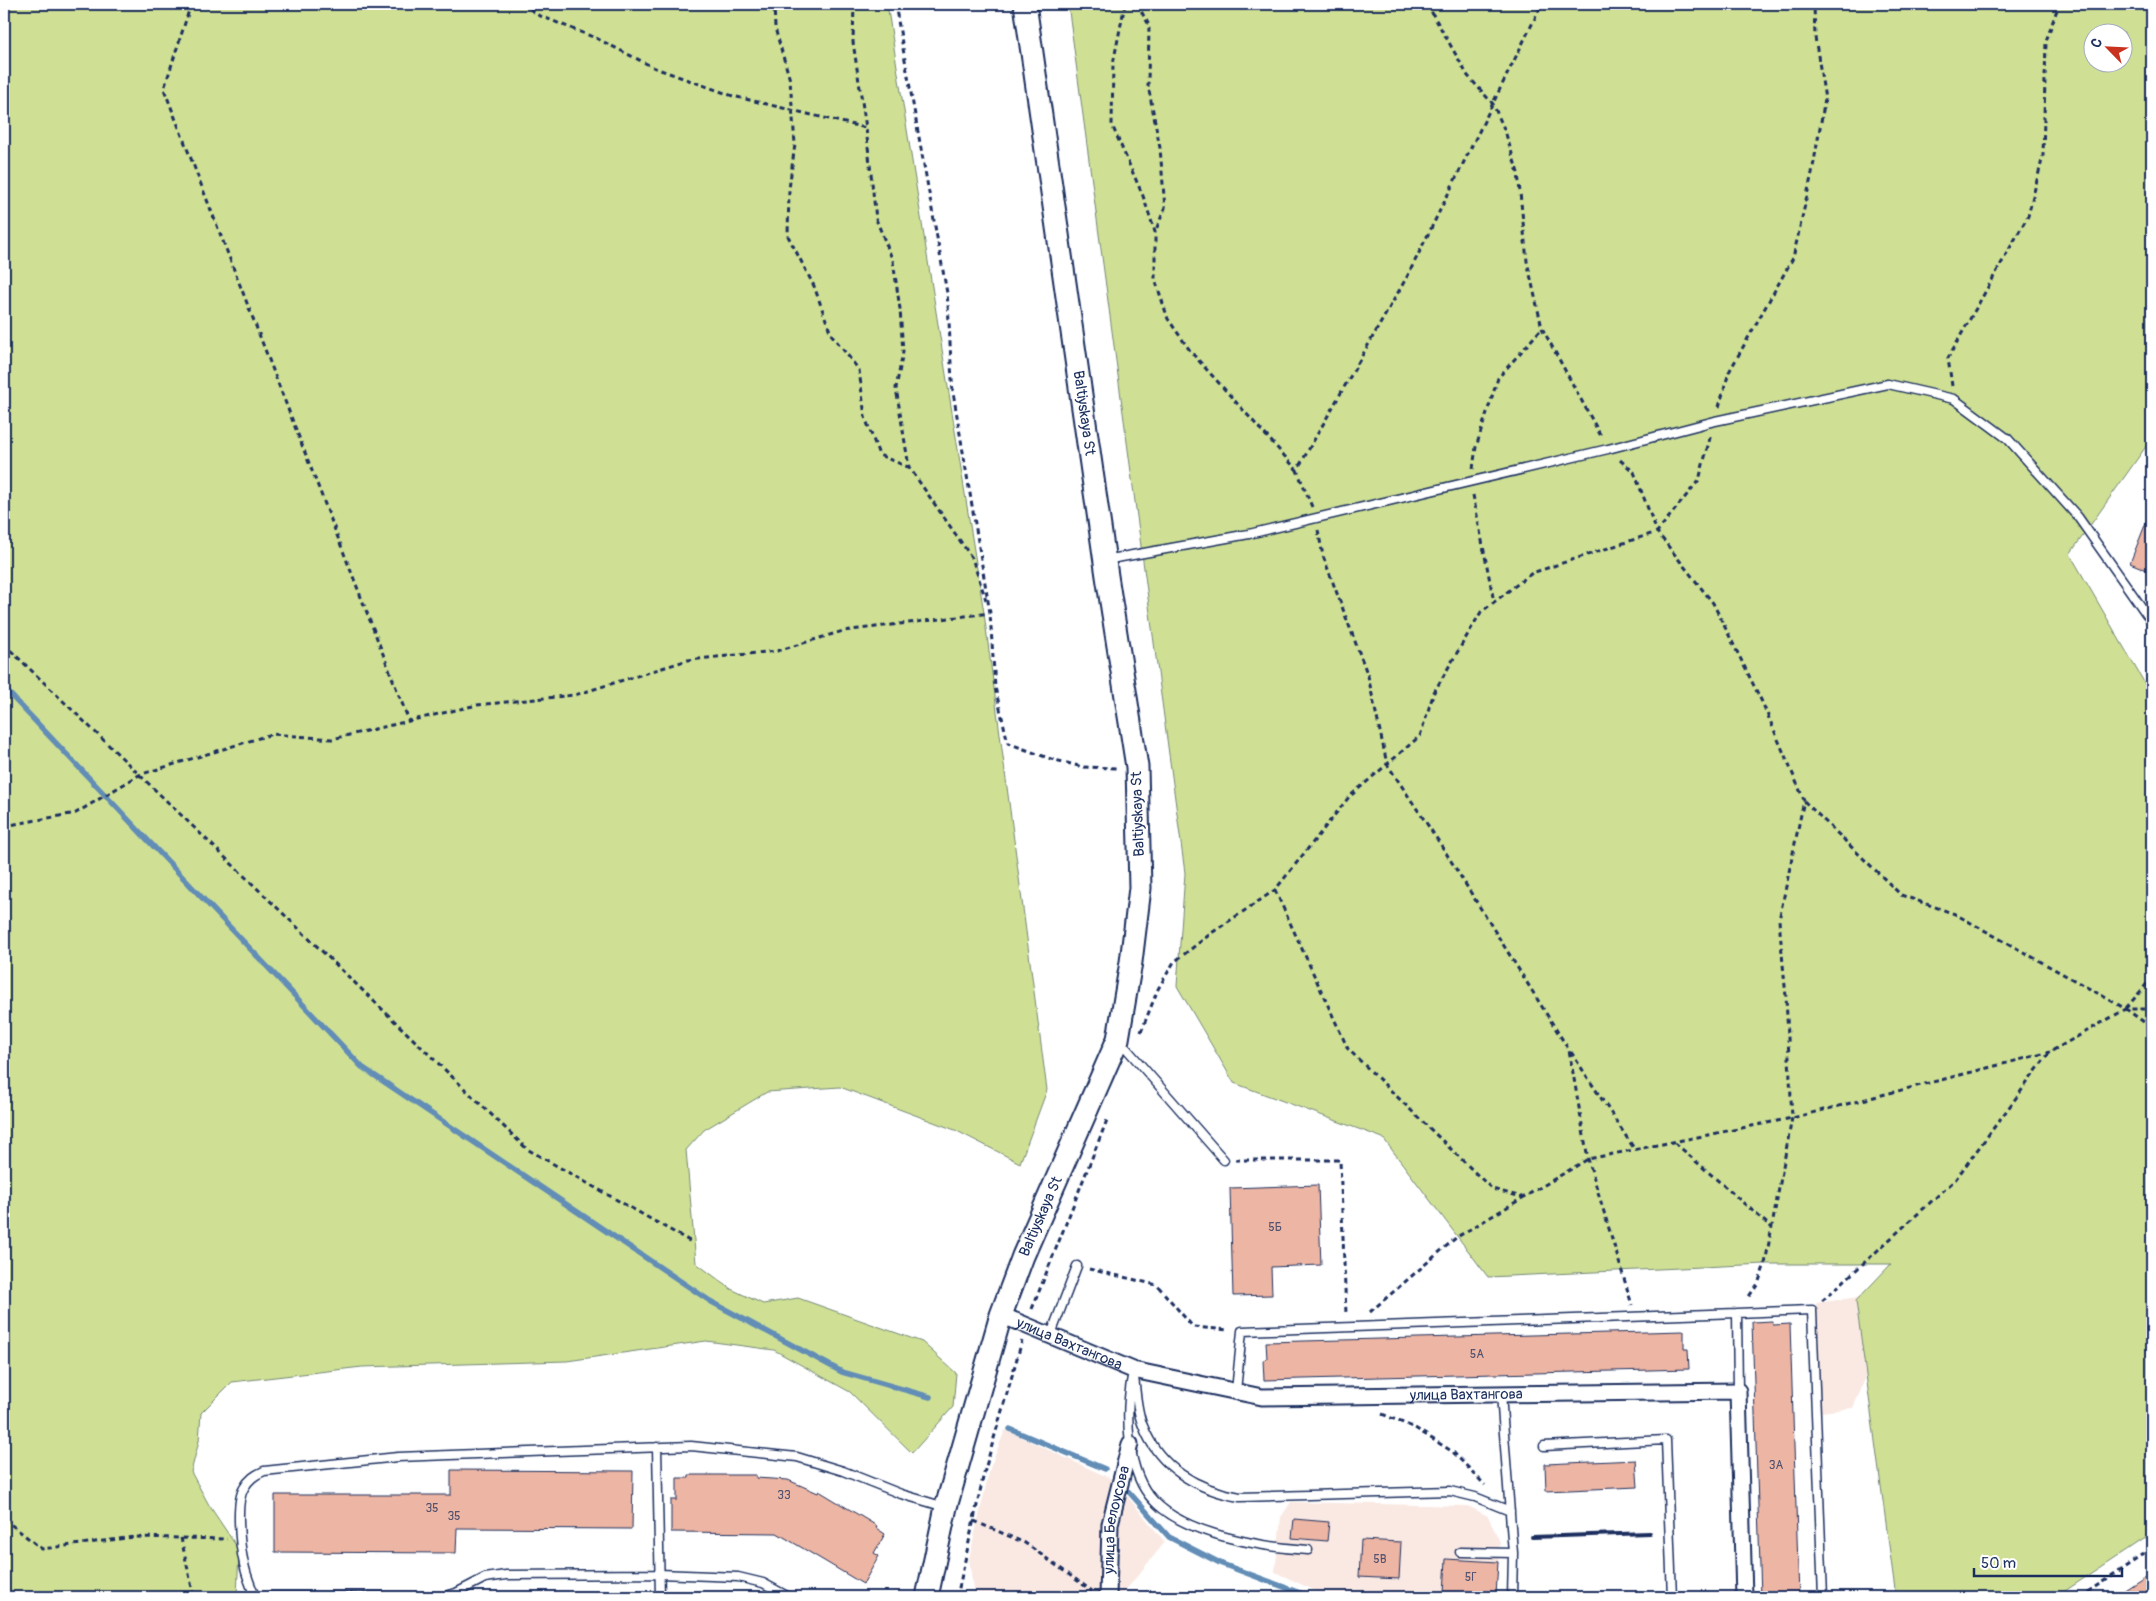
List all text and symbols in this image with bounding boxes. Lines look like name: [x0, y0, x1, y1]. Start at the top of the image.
north arrow: [2084, 22, 2134, 72]
text: С: [2087, 35, 2106, 50]
street label: Baltiyskaya St: [1069, 369, 1099, 458]
street label: Baltiyskaya St: [1127, 770, 1149, 857]
street label: Baltiyskaya St: [1015, 1172, 1067, 1259]
house number: 5Б: [1268, 1220, 1282, 1235]
street label: улица Вахтангова: [1012, 1313, 1125, 1374]
house number: 5А: [1470, 1347, 1484, 1362]
street label: улица Вахтангова: [1408, 1384, 1523, 1405]
house number: 3А: [1769, 1458, 1783, 1473]
street label: улица Белоусова: [1099, 1464, 1134, 1575]
house number: 33: [777, 1488, 791, 1503]
house number: 35: [425, 1501, 439, 1516]
house number: 35: [447, 1509, 461, 1524]
scale bar: [1974, 1546, 2121, 1578]
house number: 5В: [1373, 1552, 1387, 1567]
text: 50 m: [1981, 1554, 2016, 1573]
house number: 5Г: [1465, 1570, 1477, 1585]

